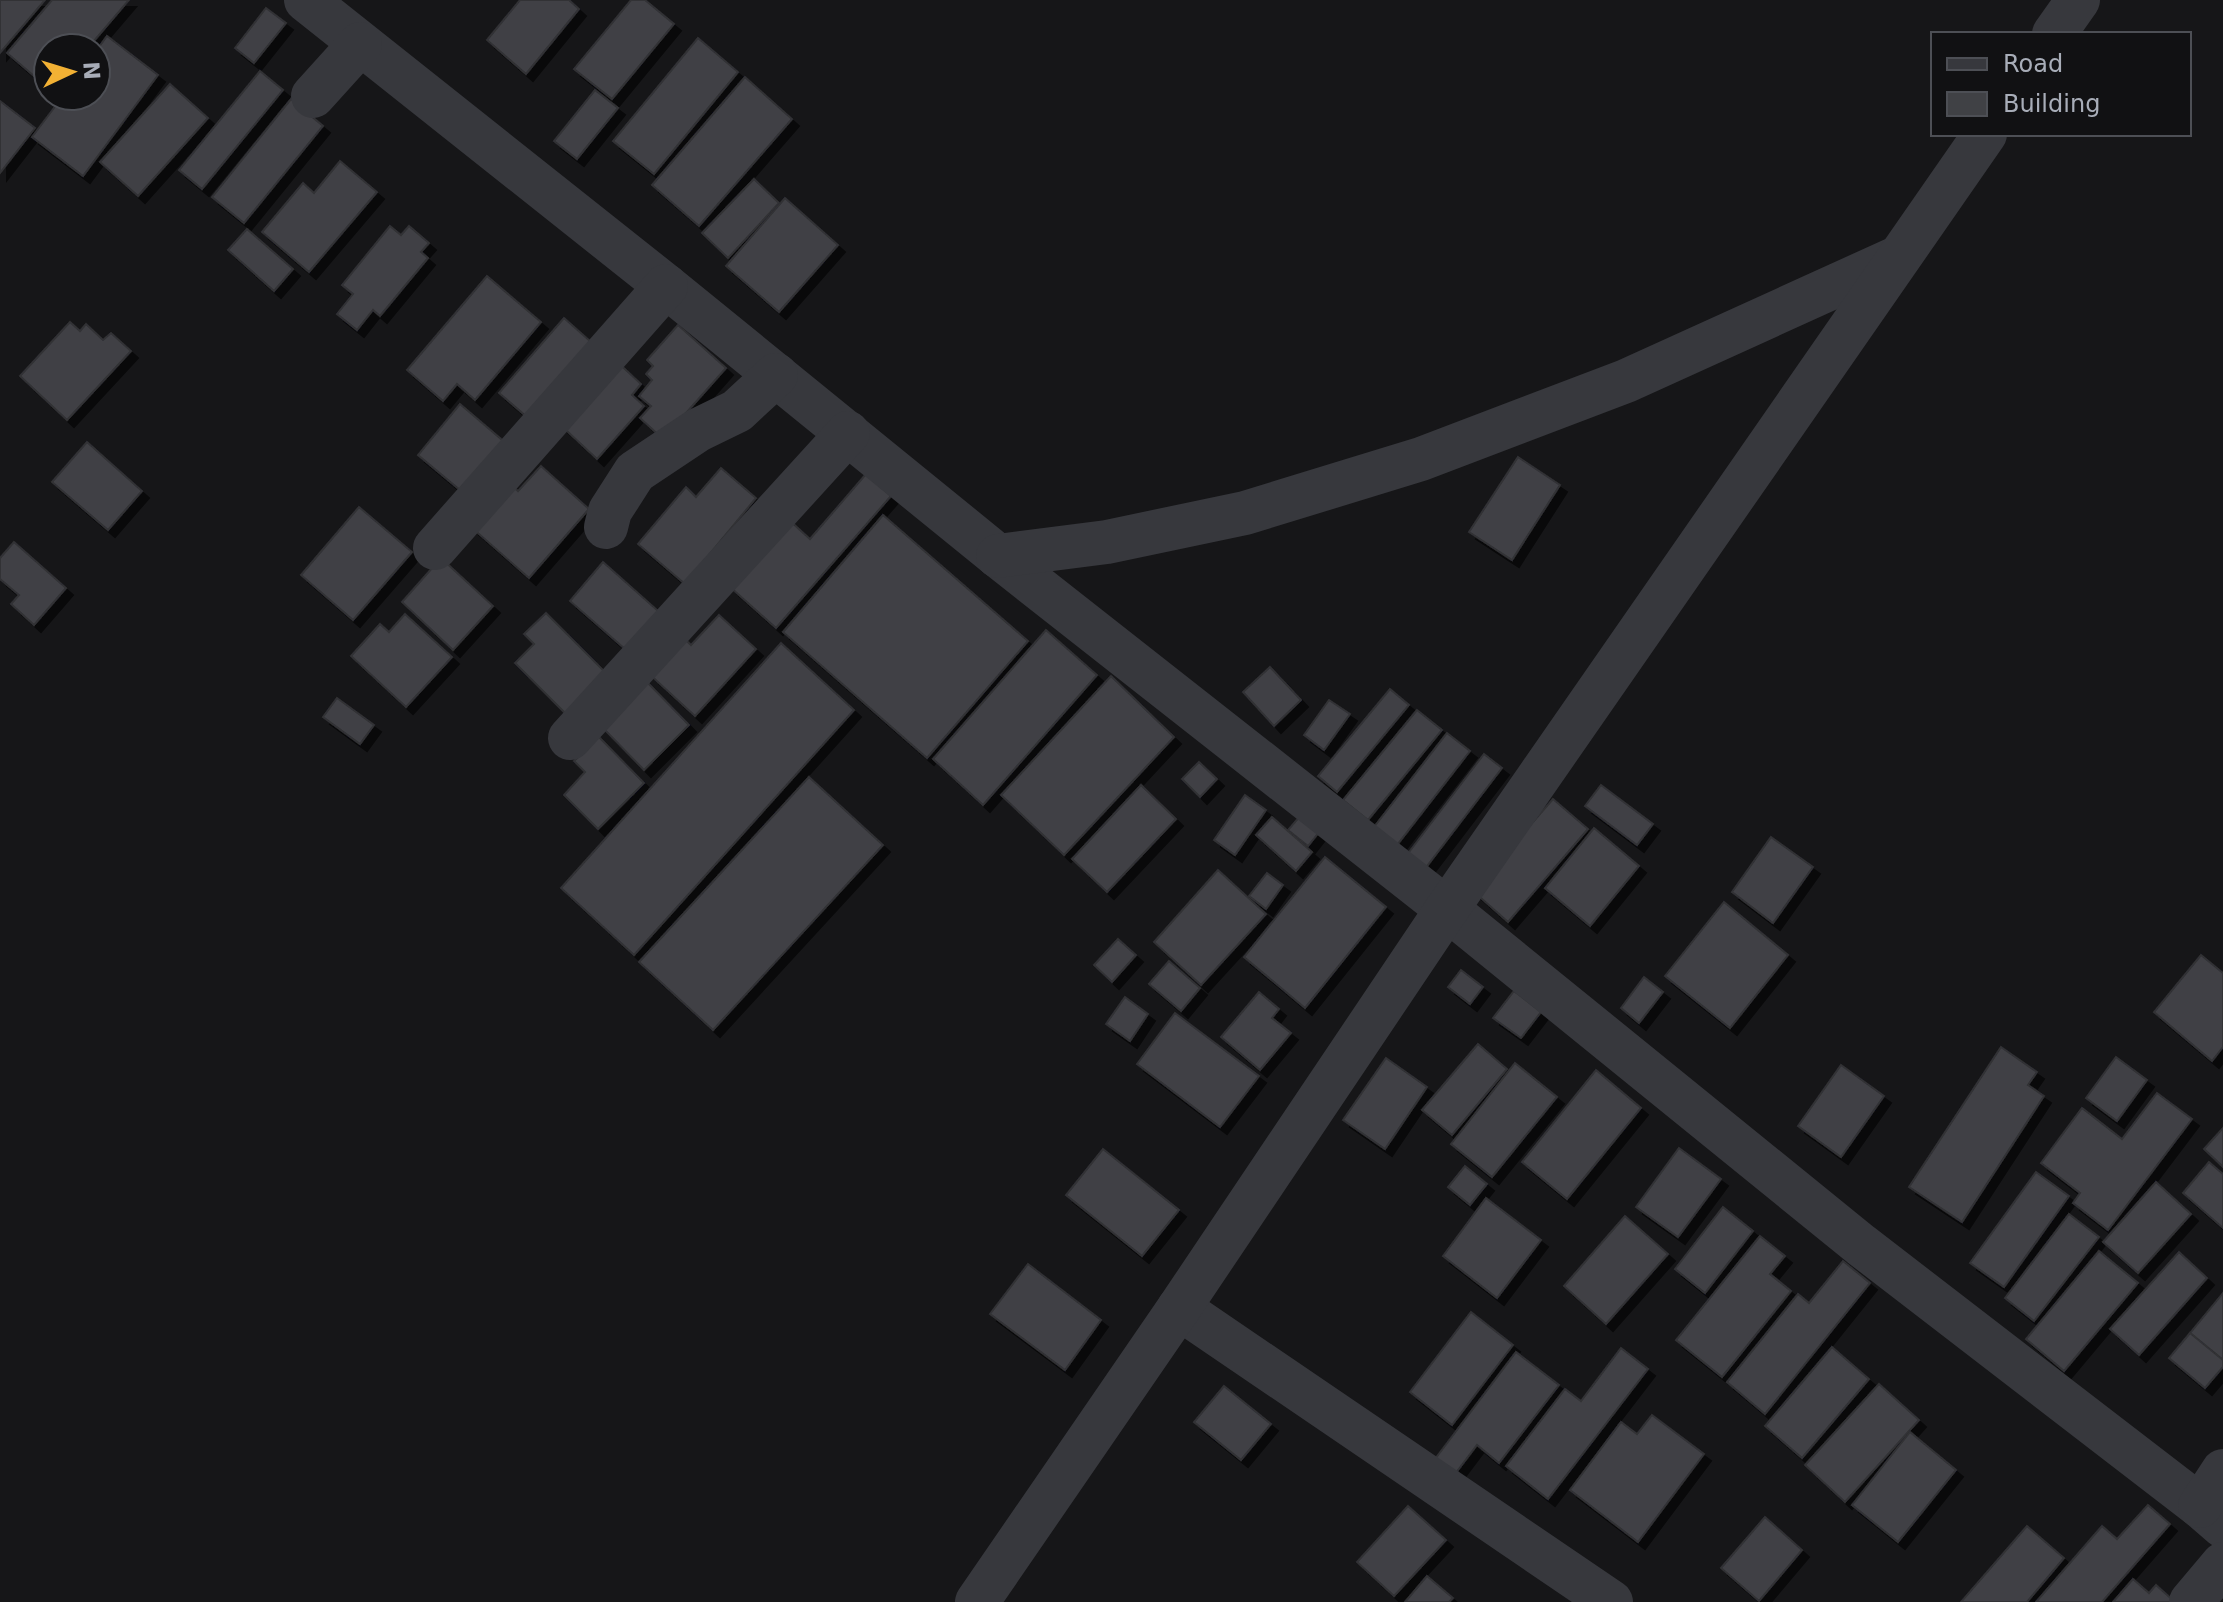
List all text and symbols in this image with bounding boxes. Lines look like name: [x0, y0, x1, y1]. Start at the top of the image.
north arrow: [32, 32, 112, 112]
legend: [1931, 32, 2191, 136]
text: Road: [2003, 50, 2063, 78]
text: N: [78, 61, 105, 81]
text: Building: [2003, 90, 2100, 118]

